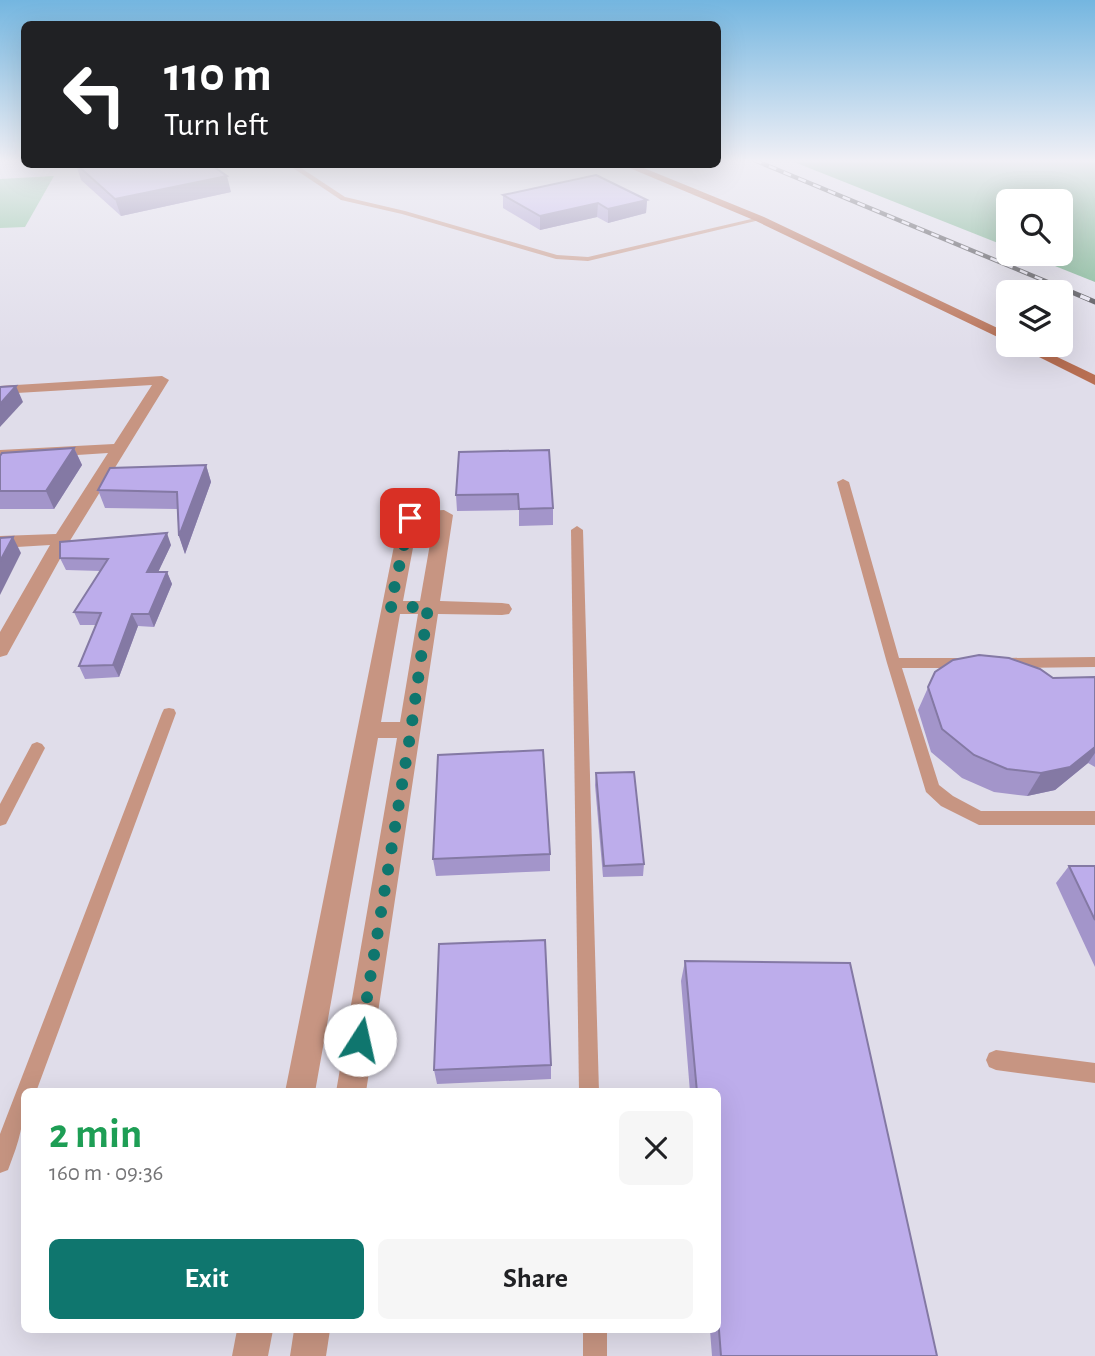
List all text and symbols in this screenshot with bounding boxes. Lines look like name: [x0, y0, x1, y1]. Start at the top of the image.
icon: left: [49, 49, 140, 140]
text: 110 m: [164, 51, 272, 100]
text: Turn left: [164, 109, 268, 141]
map controls: [996, 189, 1073, 357]
button: search: [996, 189, 1073, 266]
button: layers: [996, 280, 1073, 357]
pin: [380, 488, 440, 548]
icon: arrive: [391, 499, 429, 537]
position arrow: [323, 1003, 397, 1077]
button: close: [619, 1111, 693, 1185]
text: 2 min: [49, 1113, 142, 1155]
text: 160 m · 09:36: [49, 1162, 163, 1185]
button: Exit: [49, 1239, 364, 1319]
button: Share: [378, 1239, 693, 1319]

